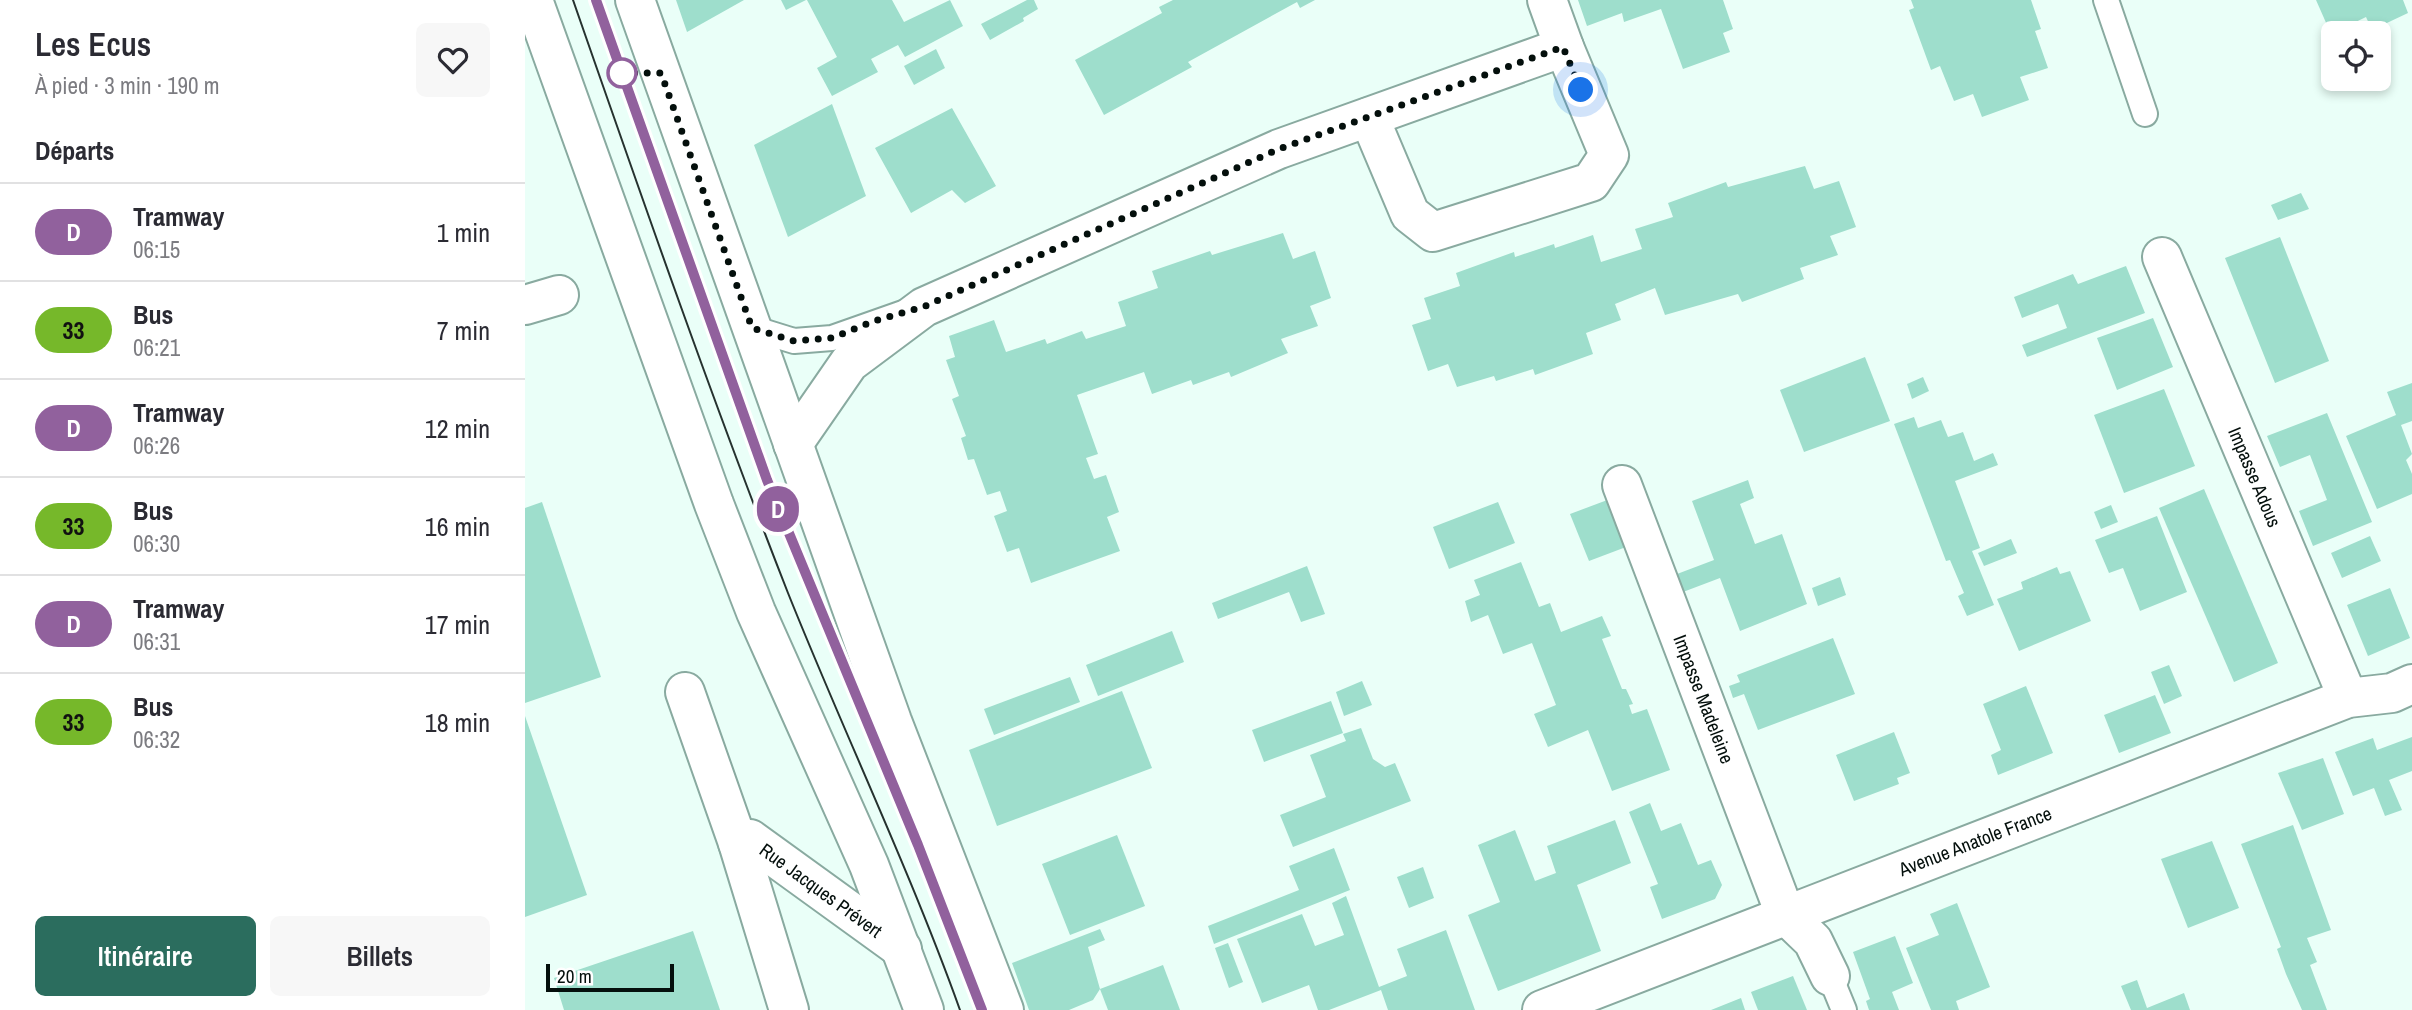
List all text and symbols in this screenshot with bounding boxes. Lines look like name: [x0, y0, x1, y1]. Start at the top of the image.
map controls: [2321, 21, 2391, 91]
button: locate: [2321, 21, 2391, 91]
text: Les Ecus: [35, 22, 151, 66]
button: heart: [416, 23, 490, 97]
unlabelled marker: [607, 58, 637, 88]
text: À pied · 3 min · 190 m: [35, 70, 220, 101]
your location: [1563, 72, 1598, 107]
text: Départs: [35, 133, 114, 168]
text: Tramway: [133, 199, 224, 234]
text: 1 min: [437, 215, 490, 250]
text: D: [66, 216, 81, 248]
text: 06:15: [133, 234, 180, 265]
text: Bus: [133, 297, 173, 332]
text: 7 min: [437, 313, 490, 348]
text: 33: [63, 314, 84, 346]
text: 06:21: [133, 332, 180, 363]
text: Tramway: [133, 395, 224, 430]
text: 12 min: [425, 411, 490, 446]
text: D: [66, 412, 81, 444]
street label: Impasse Adous: [2222, 423, 2288, 531]
text: 06:26: [133, 430, 180, 461]
line badge: D: [755, 486, 801, 532]
text: Bus: [133, 493, 173, 528]
text: D: [771, 493, 785, 525]
text: 16 min: [425, 509, 490, 544]
text: 33: [63, 510, 84, 542]
text: 06:30: [133, 528, 180, 559]
text: Tramway: [133, 591, 224, 626]
text: 17 min: [425, 607, 490, 642]
text: D: [66, 608, 81, 640]
text: 06:31: [133, 626, 180, 657]
street label: Impasse Madeleine: [1668, 631, 1740, 767]
text: Bus: [133, 689, 173, 724]
text: 18 min: [425, 705, 490, 740]
text: 33: [63, 706, 84, 738]
text: 06:32: [133, 724, 180, 755]
street label: Avenue Anatole France: [1894, 800, 2055, 882]
street label: Rue Jacques Prévert: [755, 837, 888, 944]
button: Itinéraire: [35, 916, 256, 996]
button: Billets: [270, 916, 490, 996]
scale bar: [546, 961, 674, 993]
text: 20 m: [557, 963, 592, 989]

